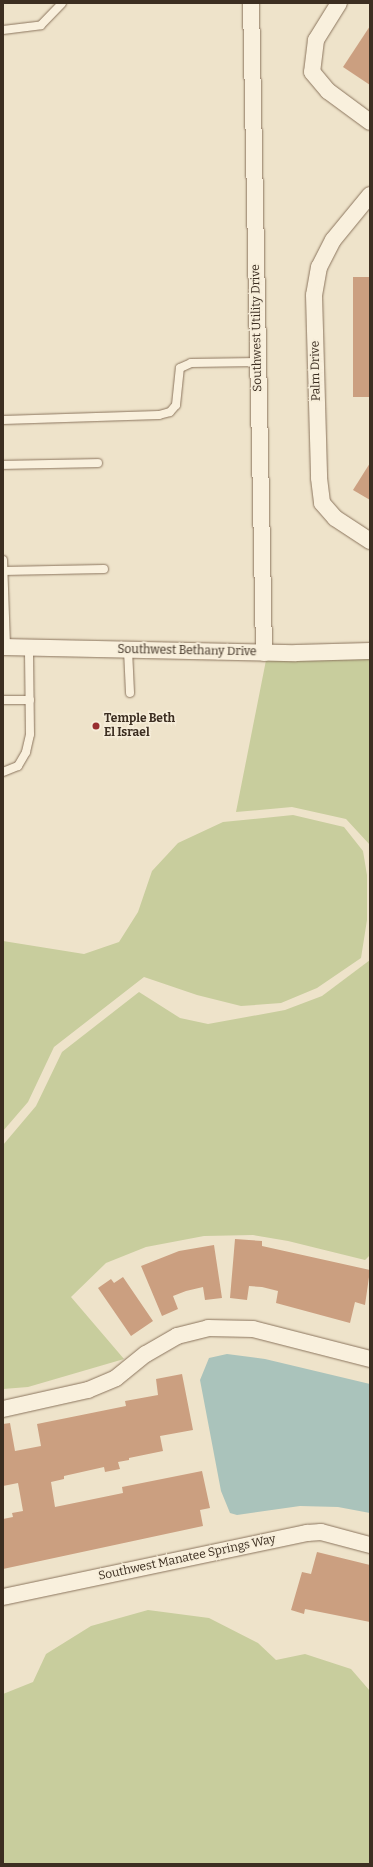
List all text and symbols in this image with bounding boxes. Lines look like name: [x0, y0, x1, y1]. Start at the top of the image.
street label: Southwest Utility Drive: [249, 264, 265, 392]
street label: Palm Drive: [308, 341, 324, 401]
street label: Southwest Bethany Drive: [117, 643, 257, 659]
place label: Temple Beth El Israel: [104, 712, 175, 740]
marker: Temple Beth El Israel: [91, 721, 101, 731]
street label: Southwest Manatee Springs Way: [97, 1532, 277, 1584]

